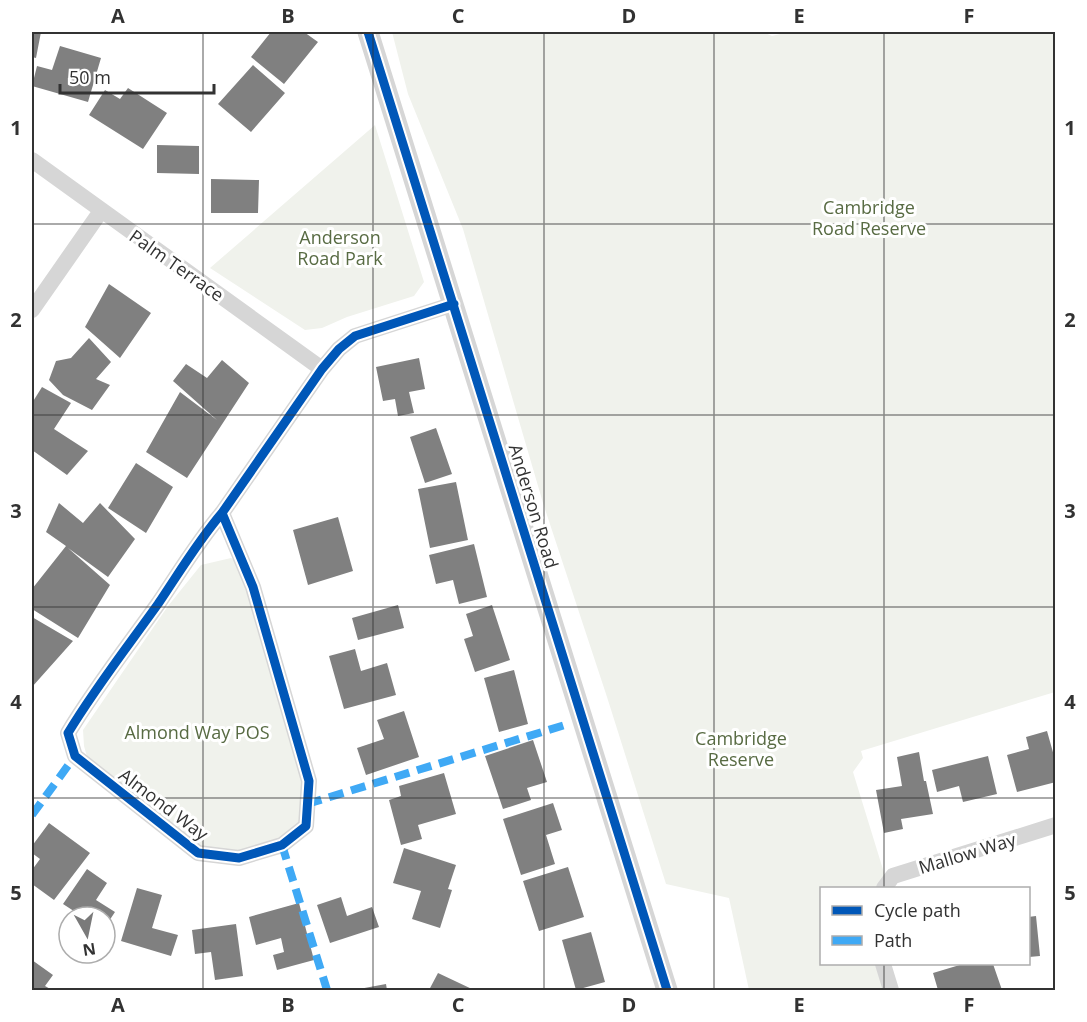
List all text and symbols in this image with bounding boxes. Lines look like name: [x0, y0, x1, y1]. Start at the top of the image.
text: A: [111, 2, 125, 29]
text: B: [281, 2, 295, 29]
text: C: [452, 2, 465, 29]
text: D: [622, 2, 636, 29]
text: E: [793, 2, 805, 29]
text: F: [964, 2, 974, 29]
scale bar: [60, 57, 214, 95]
text: 50 m: [69, 65, 111, 89]
text: 1: [10, 114, 22, 141]
text: 1: [1064, 114, 1076, 141]
park label: Cambridge Road Reserve: [812, 195, 926, 240]
street label: Palm Terrace: [125, 224, 229, 306]
park label: Anderson Road Park: [297, 225, 383, 270]
text: 2: [10, 306, 22, 333]
text: 2: [1064, 306, 1076, 333]
street label: Anderson Road: [504, 441, 564, 571]
text: 3: [10, 497, 22, 524]
text: 3: [1064, 497, 1076, 524]
text: 4: [10, 688, 22, 715]
text: 4: [1064, 688, 1076, 715]
park label: Almond Way POS: [124, 720, 270, 744]
park label: Cambridge Reserve: [695, 726, 787, 771]
street label: Almond Way: [115, 763, 214, 846]
street label: Mallow Way: [915, 827, 1019, 879]
text: 5: [10, 879, 22, 906]
text: 5: [1064, 879, 1076, 906]
legend: [820, 887, 1030, 965]
text: Cycle path: [874, 898, 961, 922]
north arrow: [57, 905, 117, 965]
text: Path: [874, 928, 912, 952]
text: N: [81, 938, 97, 962]
text: A: [111, 991, 125, 1018]
text: B: [281, 991, 295, 1018]
text: C: [452, 991, 465, 1018]
text: D: [622, 991, 636, 1018]
text: E: [793, 991, 805, 1018]
text: F: [964, 991, 974, 1018]

